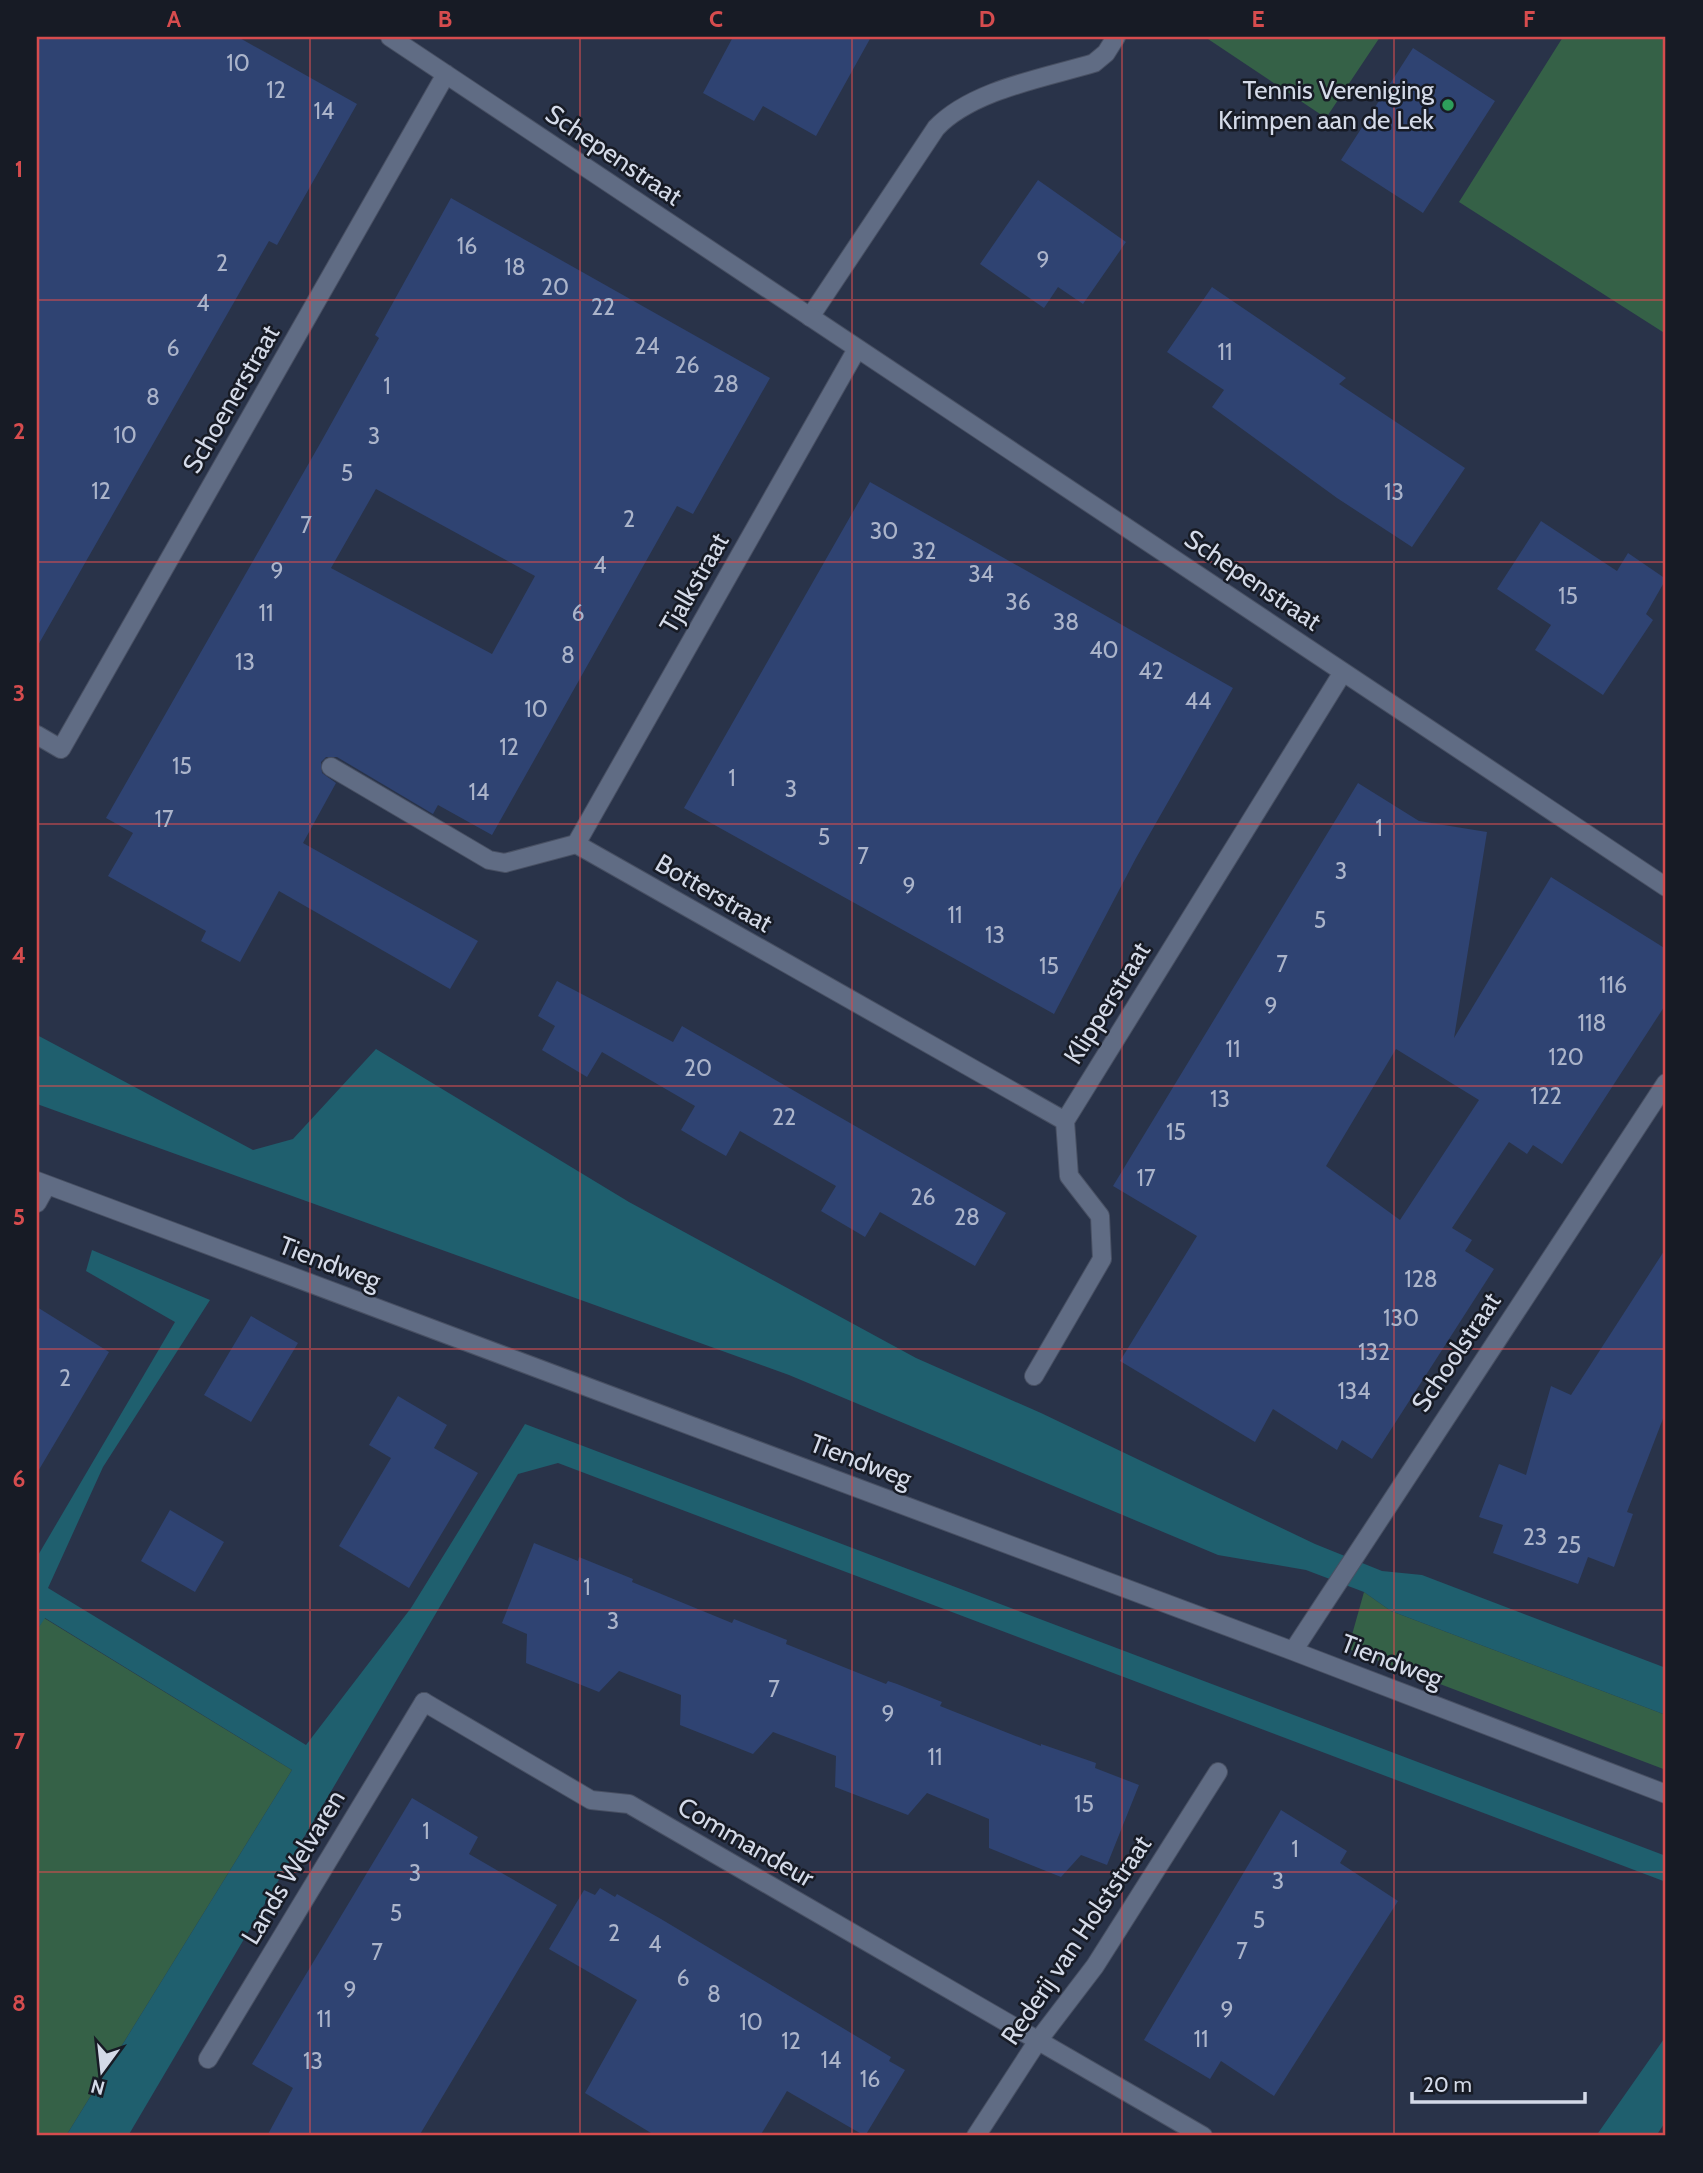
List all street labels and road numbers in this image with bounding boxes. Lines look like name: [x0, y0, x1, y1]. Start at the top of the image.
street label: Schepenstraat: [540, 98, 689, 212]
street label: Schoenerstraat: [176, 319, 286, 479]
street label: Schepenstraat: [1179, 523, 1328, 637]
street label: Tjalkstraat: [653, 527, 736, 639]
street label: Botterstraat: [650, 847, 778, 939]
street label: Klipperstraat: [1057, 936, 1157, 1070]
street label: Tiendweg: [275, 1229, 386, 1297]
street label: Schoolstraat: [1404, 1286, 1508, 1418]
street label: Tiendweg: [806, 1427, 917, 1495]
street label: Tiendweg: [1337, 1627, 1448, 1695]
street label: Lands Welvaren: [234, 1784, 352, 1950]
street label: Commandeur: [672, 1790, 821, 1894]
street label: Rederij van Holststraat: [994, 1829, 1158, 2051]

